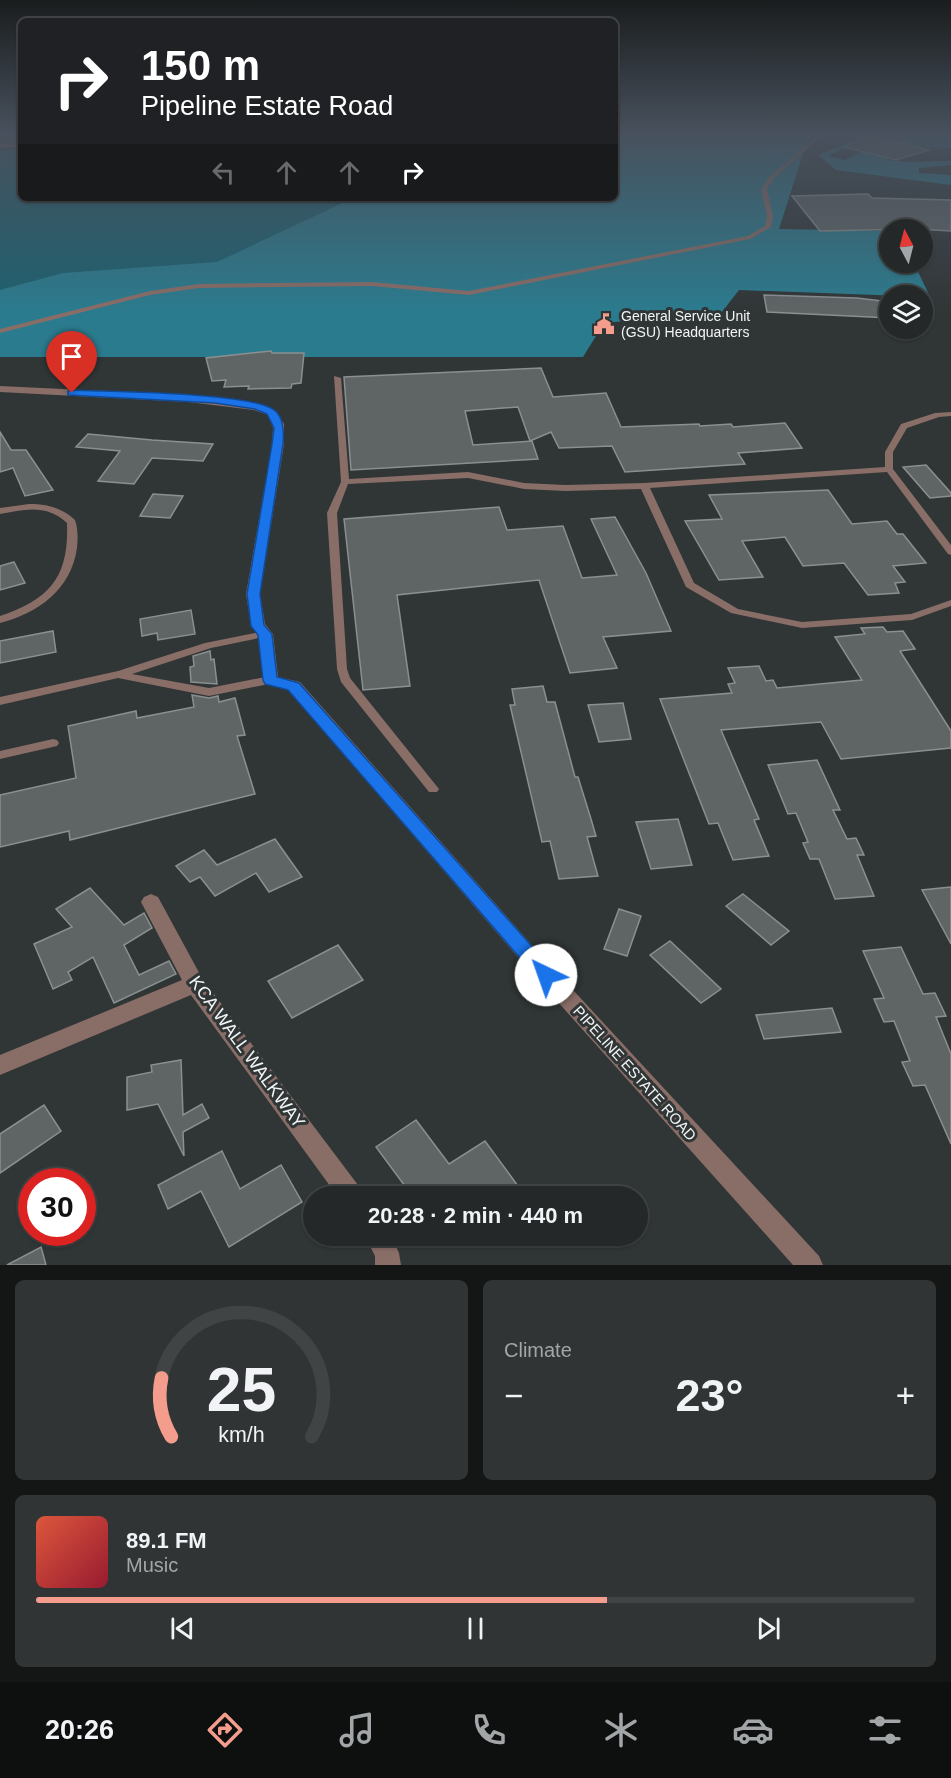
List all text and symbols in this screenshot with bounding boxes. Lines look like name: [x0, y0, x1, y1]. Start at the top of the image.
icon: right: [42, 42, 120, 120]
text: 150 m: [141, 42, 260, 89]
text: Pipeline Estate Road: [141, 91, 393, 121]
icon: left: [207, 156, 240, 189]
icon: ahead: [270, 156, 303, 189]
icon: ahead: [333, 156, 366, 189]
icon: right: [396, 156, 429, 189]
north arrow: [879, 219, 933, 273]
map controls: [879, 219, 933, 339]
button: layers: [879, 285, 933, 339]
place label: General Service Unit (GSU) Headquarters: [621, 308, 750, 340]
public building icon: General Service Unit (GSU) Headquarters: [592, 312, 616, 336]
pin: [46, 331, 97, 393]
icon: arrive: [55, 340, 88, 373]
position arrow: [514, 943, 578, 1007]
street label: KCA WALL WALKWAY: [185, 972, 309, 1132]
street label: PIPELINE ESTATE ROAD: [570, 1002, 700, 1144]
speed limit sign: 30: [18, 1168, 96, 1246]
text: 20:28 · 2 min · 440 m: [368, 1203, 583, 1228]
text: Climate: [504, 1339, 572, 1361]
text: 25: [207, 1355, 276, 1424]
text: 23°: [675, 1370, 744, 1421]
text: −: [504, 1377, 523, 1414]
text: +: [896, 1377, 915, 1414]
text: km/h: [218, 1423, 265, 1447]
text: 89.1 FM: [126, 1528, 207, 1553]
text: Music: [126, 1554, 178, 1576]
icon: previous: [166, 1612, 199, 1645]
icon: pause: [459, 1612, 492, 1645]
icon: next: [752, 1612, 785, 1645]
icon: directions: [204, 1709, 246, 1751]
icon: music: [336, 1709, 378, 1751]
icon: phone: [468, 1709, 510, 1751]
icon: climate: [600, 1709, 642, 1751]
icon: car: [732, 1709, 774, 1751]
icon: filters: [864, 1709, 906, 1751]
text: 20:26: [45, 1715, 114, 1745]

